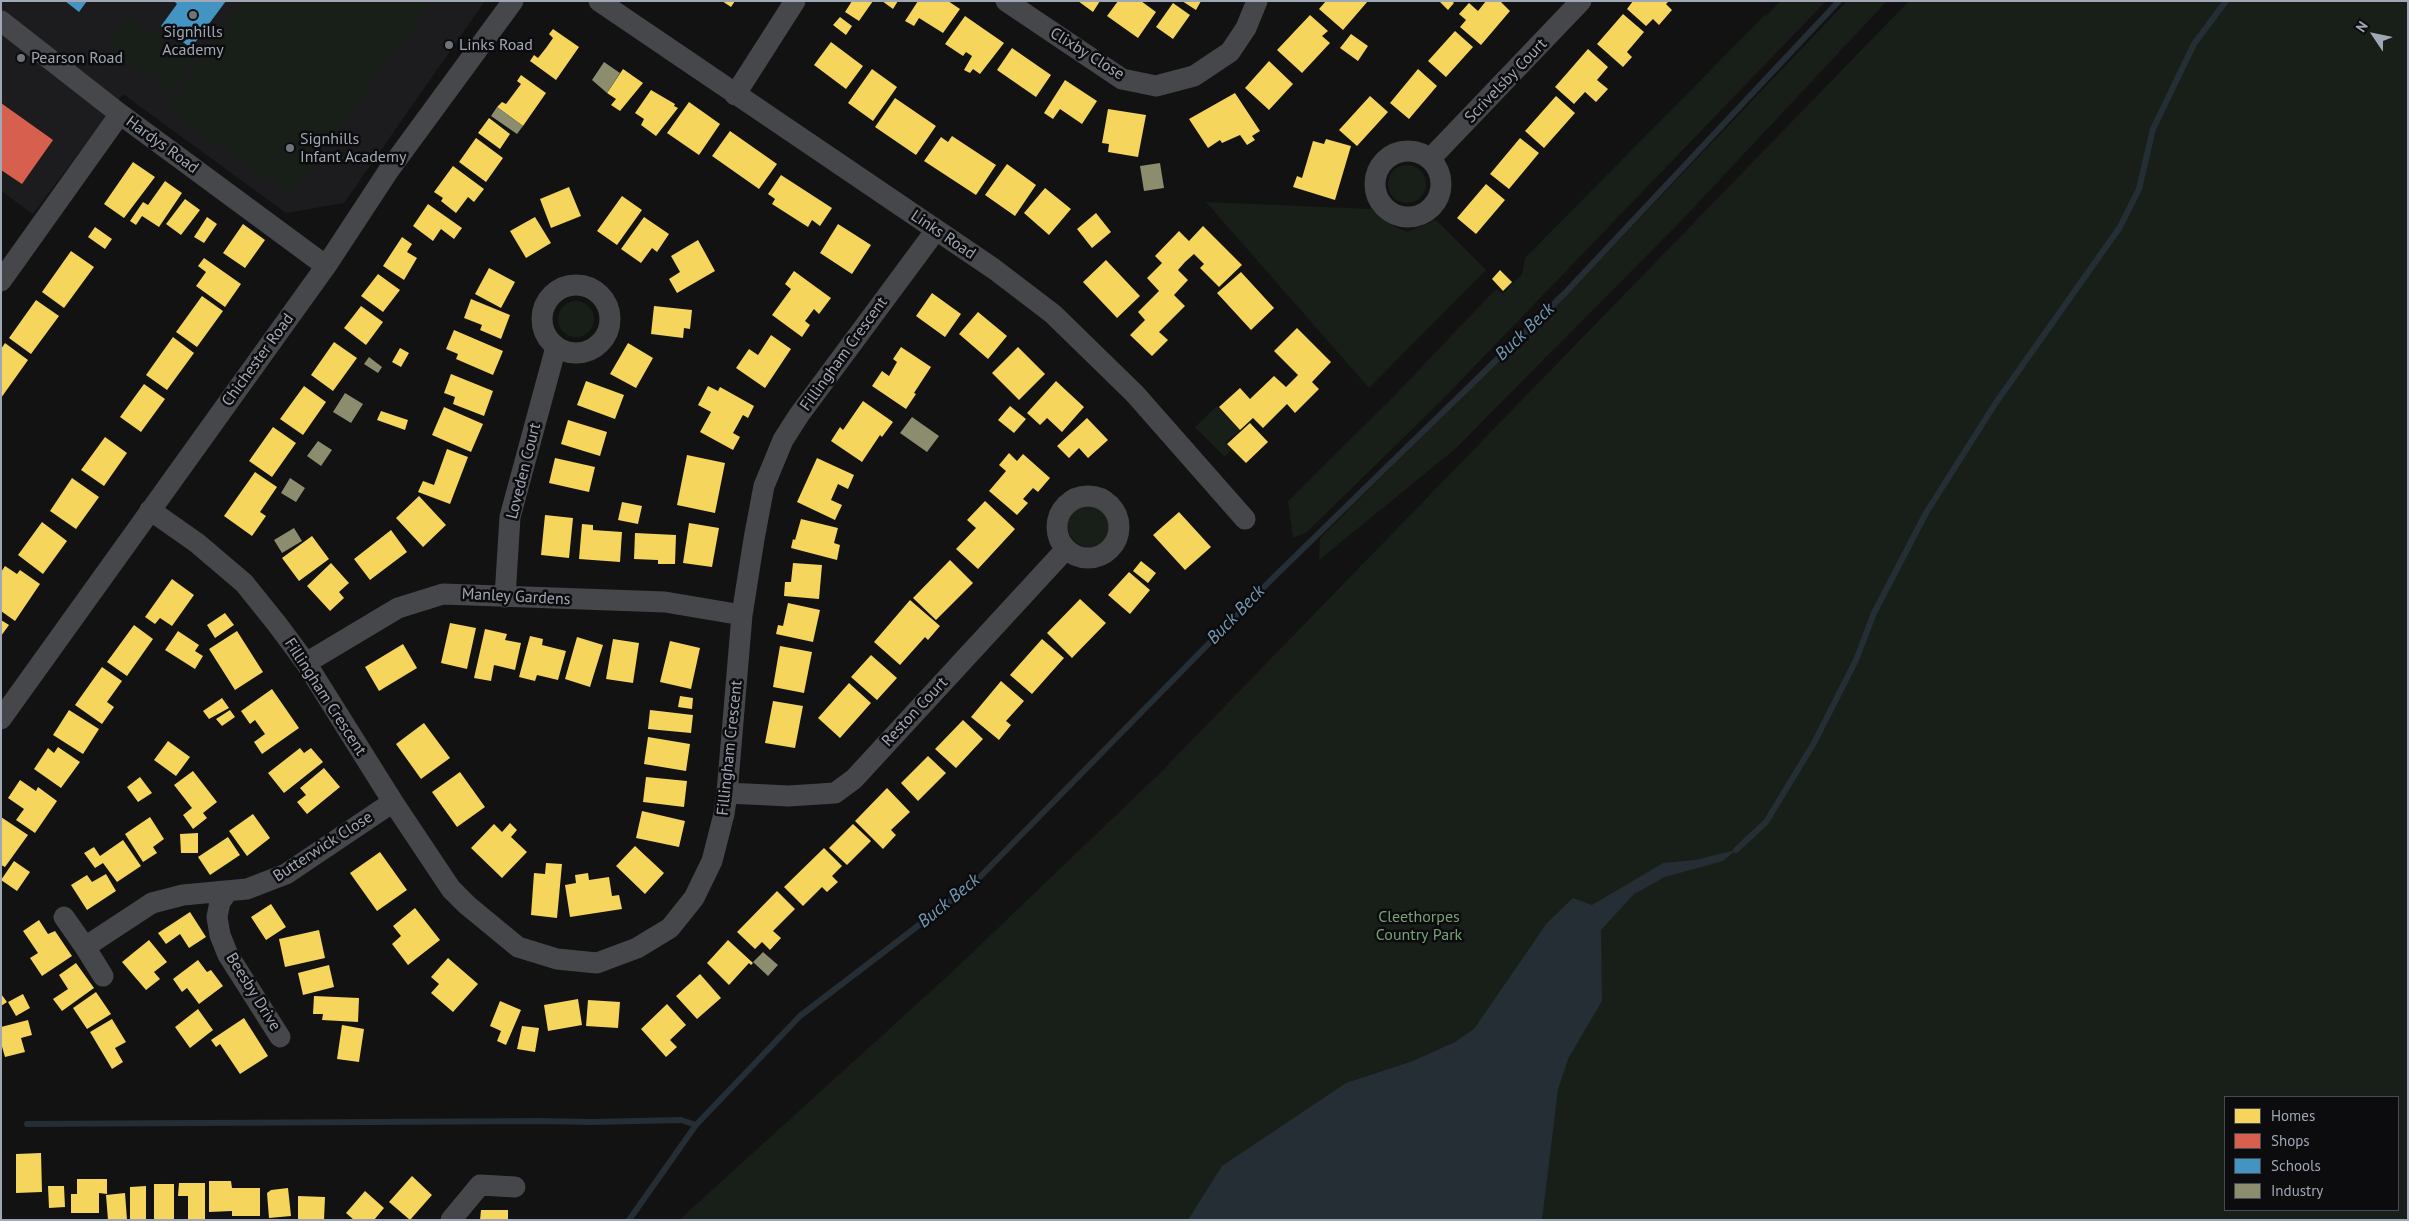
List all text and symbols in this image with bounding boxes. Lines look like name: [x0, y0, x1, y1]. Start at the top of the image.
marker: Signhills Academy: [187, 9, 199, 21]
north arrow: [2349, 10, 2399, 60]
text: N: [2352, 18, 2372, 35]
place label: Signhills Academy: [162, 22, 224, 60]
street label: Clixby Close: [1046, 24, 1128, 84]
place label: Links Road: [459, 35, 533, 55]
street label: Scrivelsby Court: [1461, 35, 1551, 127]
marker: Links Road: [443, 39, 455, 51]
place label: Pearson Road: [31, 48, 123, 68]
marker: Pearson Road: [15, 52, 27, 64]
street label: Hardys Road: [122, 112, 202, 178]
place label: Signhills Infant Academy: [300, 129, 406, 167]
marker: Signhills Infant Academy: [284, 142, 296, 154]
street label: Links Road: [907, 206, 979, 264]
street label: Fillingham Crescent: [796, 293, 892, 415]
water label: Buck Beck: [1491, 299, 1559, 365]
street label: Chichester Road: [218, 310, 298, 410]
street label: Loveden Court: [503, 421, 545, 521]
water label: Buck Beck: [1203, 581, 1269, 649]
street label: Manley Gardens: [461, 585, 571, 609]
street label: Fillingham Crescent: [280, 635, 370, 759]
street label: Reston Court: [878, 673, 952, 751]
street label: Fillingham Crescent: [713, 679, 747, 817]
street label: Butterwick Close: [270, 808, 376, 886]
water label: Buck Beck: [914, 869, 984, 933]
park label: Cleethorpes Country Park: [1376, 907, 1462, 945]
street label: Beesby Drive: [221, 950, 285, 1034]
legend: [2224, 1096, 2399, 1211]
text: Homes: [2271, 1106, 2315, 1125]
text: Shops: [2271, 1131, 2310, 1150]
text: Schools: [2271, 1156, 2321, 1175]
text: Industry: [2271, 1181, 2323, 1200]

